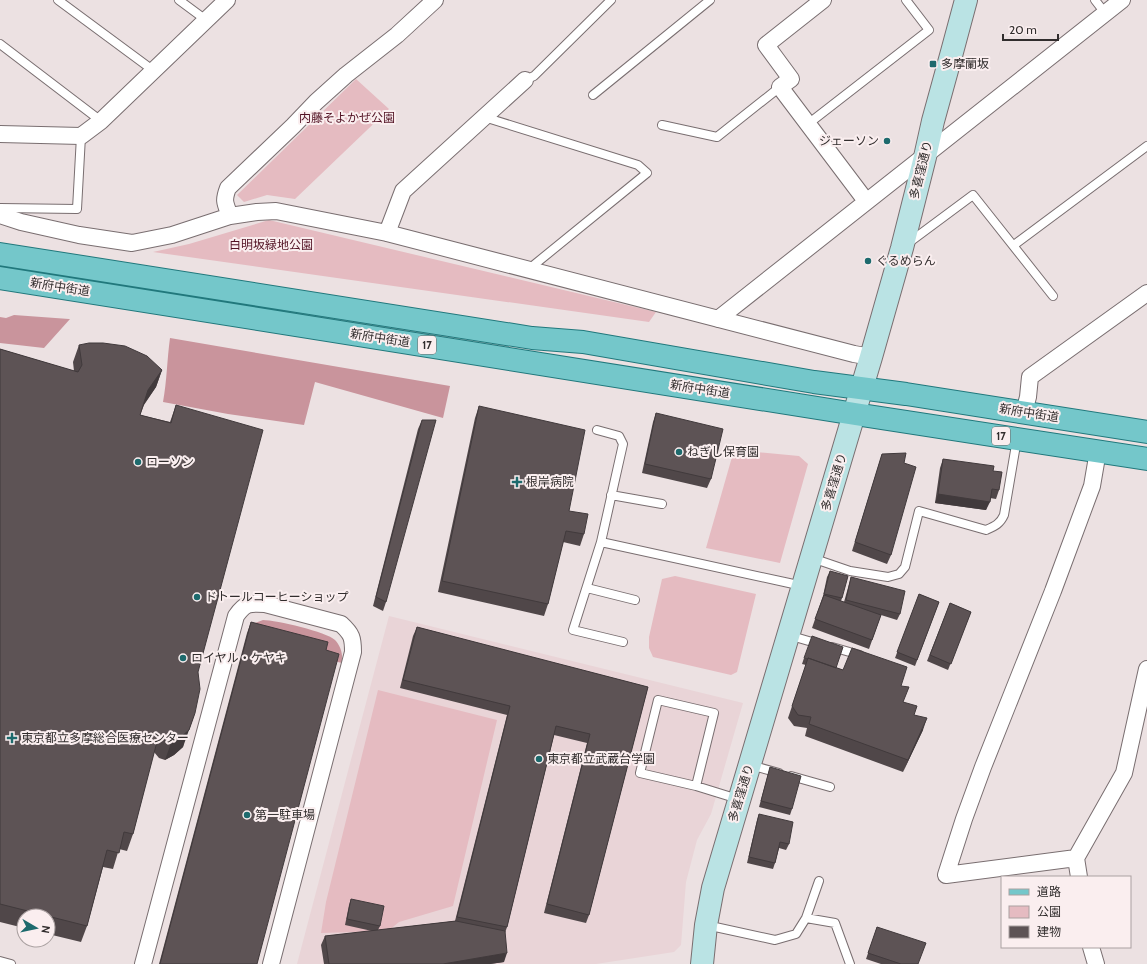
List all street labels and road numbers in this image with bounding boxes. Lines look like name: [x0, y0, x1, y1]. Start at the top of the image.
street label: 多喜窪通り: [906, 139, 935, 201]
street label: 新府中街道: [29, 274, 91, 299]
street label: 新府中街道: [349, 325, 411, 350]
road number: 17: [418, 336, 436, 354]
street label: 新府中街道: [669, 376, 731, 401]
street label: 新府中街道: [998, 400, 1060, 425]
road number: 17: [992, 427, 1010, 445]
street label: 多喜窪通り: [818, 451, 849, 513]
street label: 多喜窪通り: [725, 762, 756, 824]

